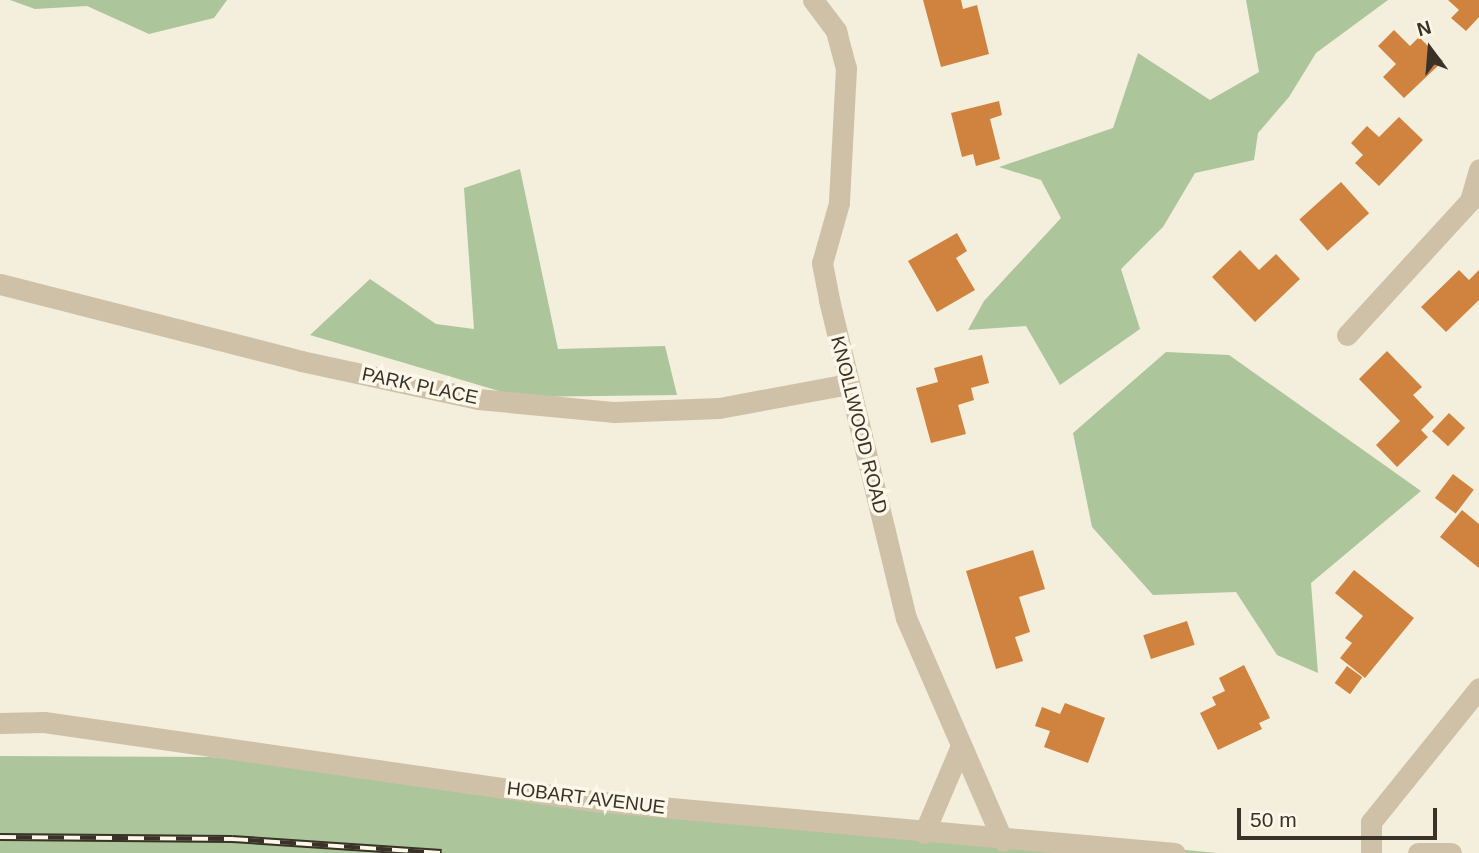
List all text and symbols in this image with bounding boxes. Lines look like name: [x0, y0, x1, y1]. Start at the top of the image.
north arrow: [1395, 14, 1465, 84]
text: N: [1415, 16, 1434, 40]
street label: KNOLLWOOD ROAD: [826, 334, 892, 516]
street label: PARK PLACE: [360, 363, 480, 409]
street label: HOBART AVENUE: [505, 777, 667, 819]
scale bar: [1241, 794, 1440, 838]
text: 50 m: [1250, 808, 1297, 831]

